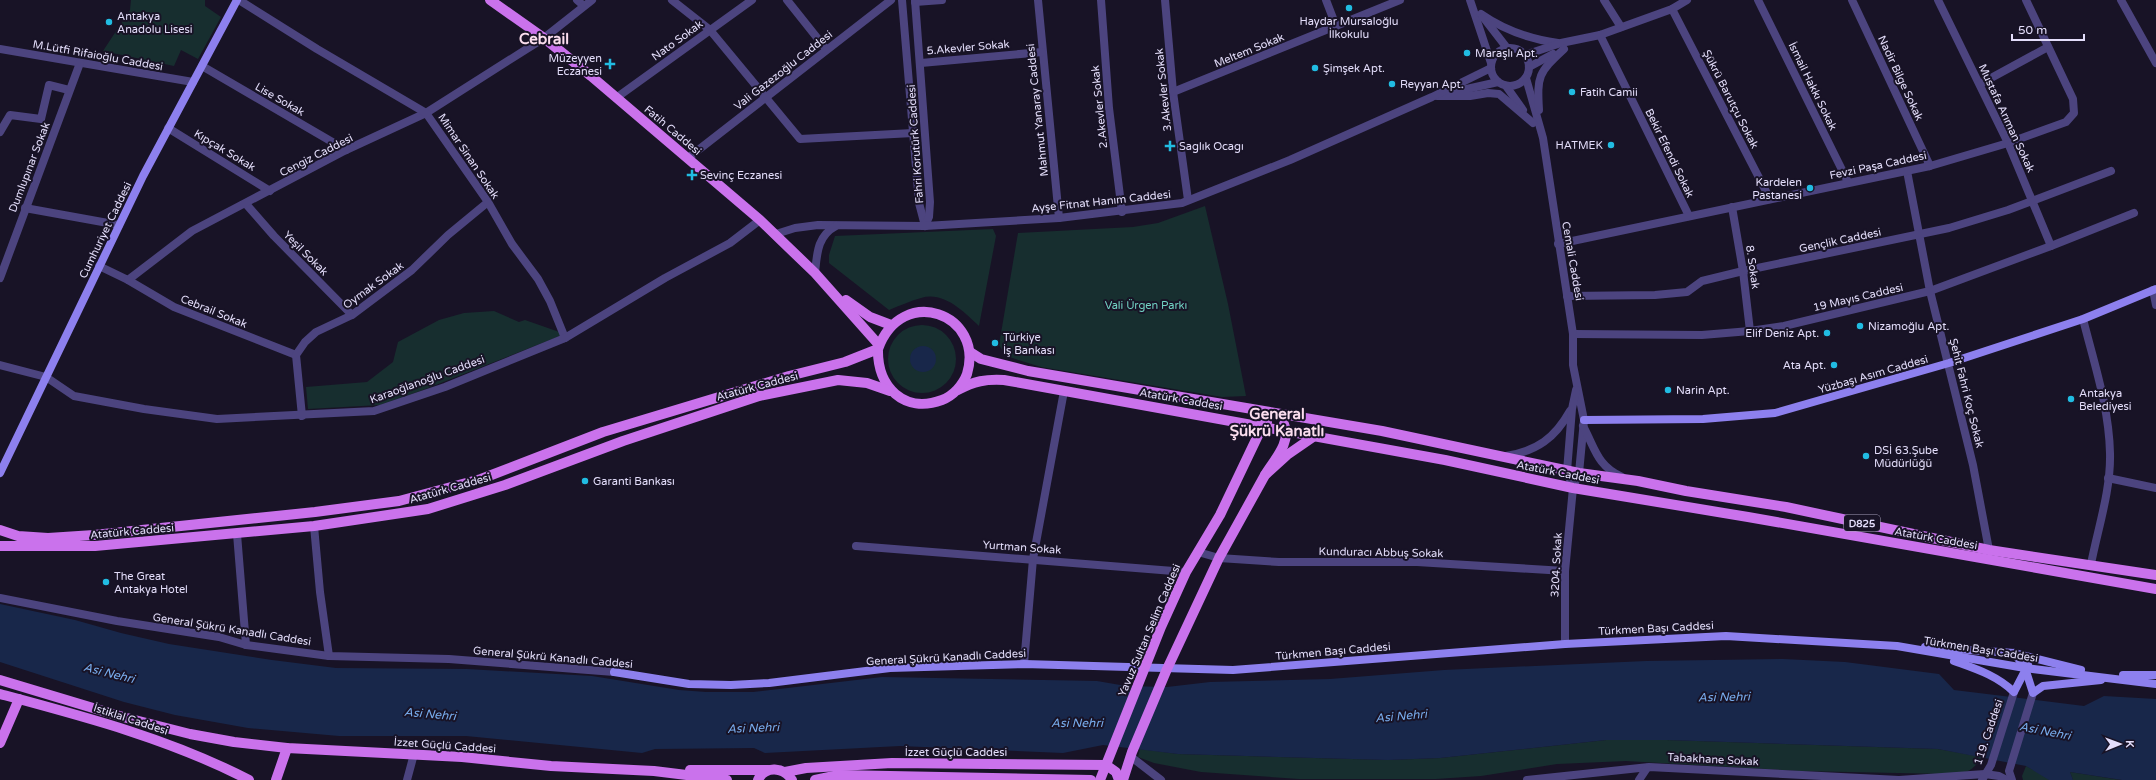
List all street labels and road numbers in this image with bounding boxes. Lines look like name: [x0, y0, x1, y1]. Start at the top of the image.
street label: Nato Sokak: [649, 17, 705, 63]
street label: Vali Gazezoğlu Caddesi: [732, 28, 835, 113]
street label: Meltem Sokak: [1212, 31, 1286, 70]
street label: Nadir Bilge Sokak: [1875, 34, 1926, 123]
street label: 5.Akevler Sokak: [926, 37, 1010, 58]
street label: M.Lütfi Rifaioğlu Caddesi: [32, 38, 164, 73]
street label: İsmail Hakkı Sokak: [1786, 40, 1840, 132]
street label: Mahmut Yanaray Caddesi: [1024, 43, 1051, 177]
street label: 3.Akevler Sokak: [1153, 48, 1174, 132]
street label: Şükrü Barutçu Sokak: [1700, 48, 1761, 151]
street label: Mustafa Arıman Sokak: [1976, 62, 2037, 175]
street label: 2.Akevler Sokak: [1089, 65, 1110, 149]
street label: Lise Sokak: [253, 80, 307, 119]
street label: Fahri Korutürk Caddesi: [905, 84, 926, 204]
street label: Fatih Caddesi: [642, 103, 704, 158]
street label: Bekir Efendi Sokak: [1642, 107, 1697, 200]
street label: Mimar Sinan Sokak: [435, 111, 502, 201]
street label: Dumlupınar Sokak: [6, 120, 53, 214]
street label: Kıpçak Sokak: [192, 127, 258, 174]
street label: Cengiz Caddesi: [277, 131, 355, 179]
street label: Fevzi Paşa Caddesi: [1828, 149, 1928, 182]
street label: Cumhuriyet Caddesi: [76, 180, 134, 281]
street label: Ayşe Fitnat Hanım Caddesi: [1031, 188, 1171, 215]
street label: Cemali Caddesi: [1559, 220, 1586, 302]
street label: Gençlik Caddesi: [1798, 225, 1882, 256]
street label: Yeşil Sokak: [281, 228, 331, 278]
street label: 8. Sokak: [1743, 244, 1762, 290]
street label: Oymak Sokak: [341, 259, 406, 312]
street label: 19 Mayıs Caddesi: [1812, 281, 1904, 314]
street label: Cebrail Sokak: [179, 292, 249, 331]
street label: Şehit Fahri Koç Sokak: [1947, 337, 1986, 449]
street label: Karaoğlanoğlu Caddesi: [368, 353, 486, 406]
street label: Yüzbaşı Asım Caddesi: [1817, 353, 1930, 396]
street label: Atatürk Caddesi: [715, 369, 799, 404]
street label: Atatürk Caddesi: [1138, 386, 1223, 413]
street label: Atatürk Caddesi: [1515, 458, 1600, 487]
street label: Atatürk Caddesi: [408, 471, 492, 506]
road number: D825: [1844, 515, 1880, 531]
street label: Atatürk Caddesi: [90, 521, 175, 542]
street label: Atatürk Caddesi: [1893, 525, 1978, 552]
street label: 3204. Sokak: [1548, 532, 1565, 598]
street label: Yurtman Sokak: [982, 538, 1062, 557]
street label: Kunduracı Abbuş Sokak: [1319, 545, 1443, 560]
street label: Yavuz Sultan Selim Caddesi: [1116, 562, 1183, 698]
street label: General Şükrü Kanadlı Caddesi: [152, 611, 312, 648]
street label: Türkmen Başı Caddesi: [1598, 619, 1714, 638]
street label: Türkmen Başı Caddesi: [1923, 634, 2039, 665]
street label: Türkmen Başı Caddesi: [1275, 640, 1391, 663]
street label: General Şükrü Kanadlı Caddesi: [473, 644, 633, 671]
street label: General Şükrü Kanadlı Caddesi: [866, 647, 1026, 668]
street label: 119. Caddesi: [1971, 698, 2006, 767]
street label: İstiklal Caddesi: [92, 701, 170, 738]
street label: İzzet Güçlü Caddesi: [393, 735, 497, 756]
street label: İzzet Güçlü Caddesi: [905, 746, 1007, 759]
street label: Tabakhane Sokak: [1667, 751, 1759, 768]

